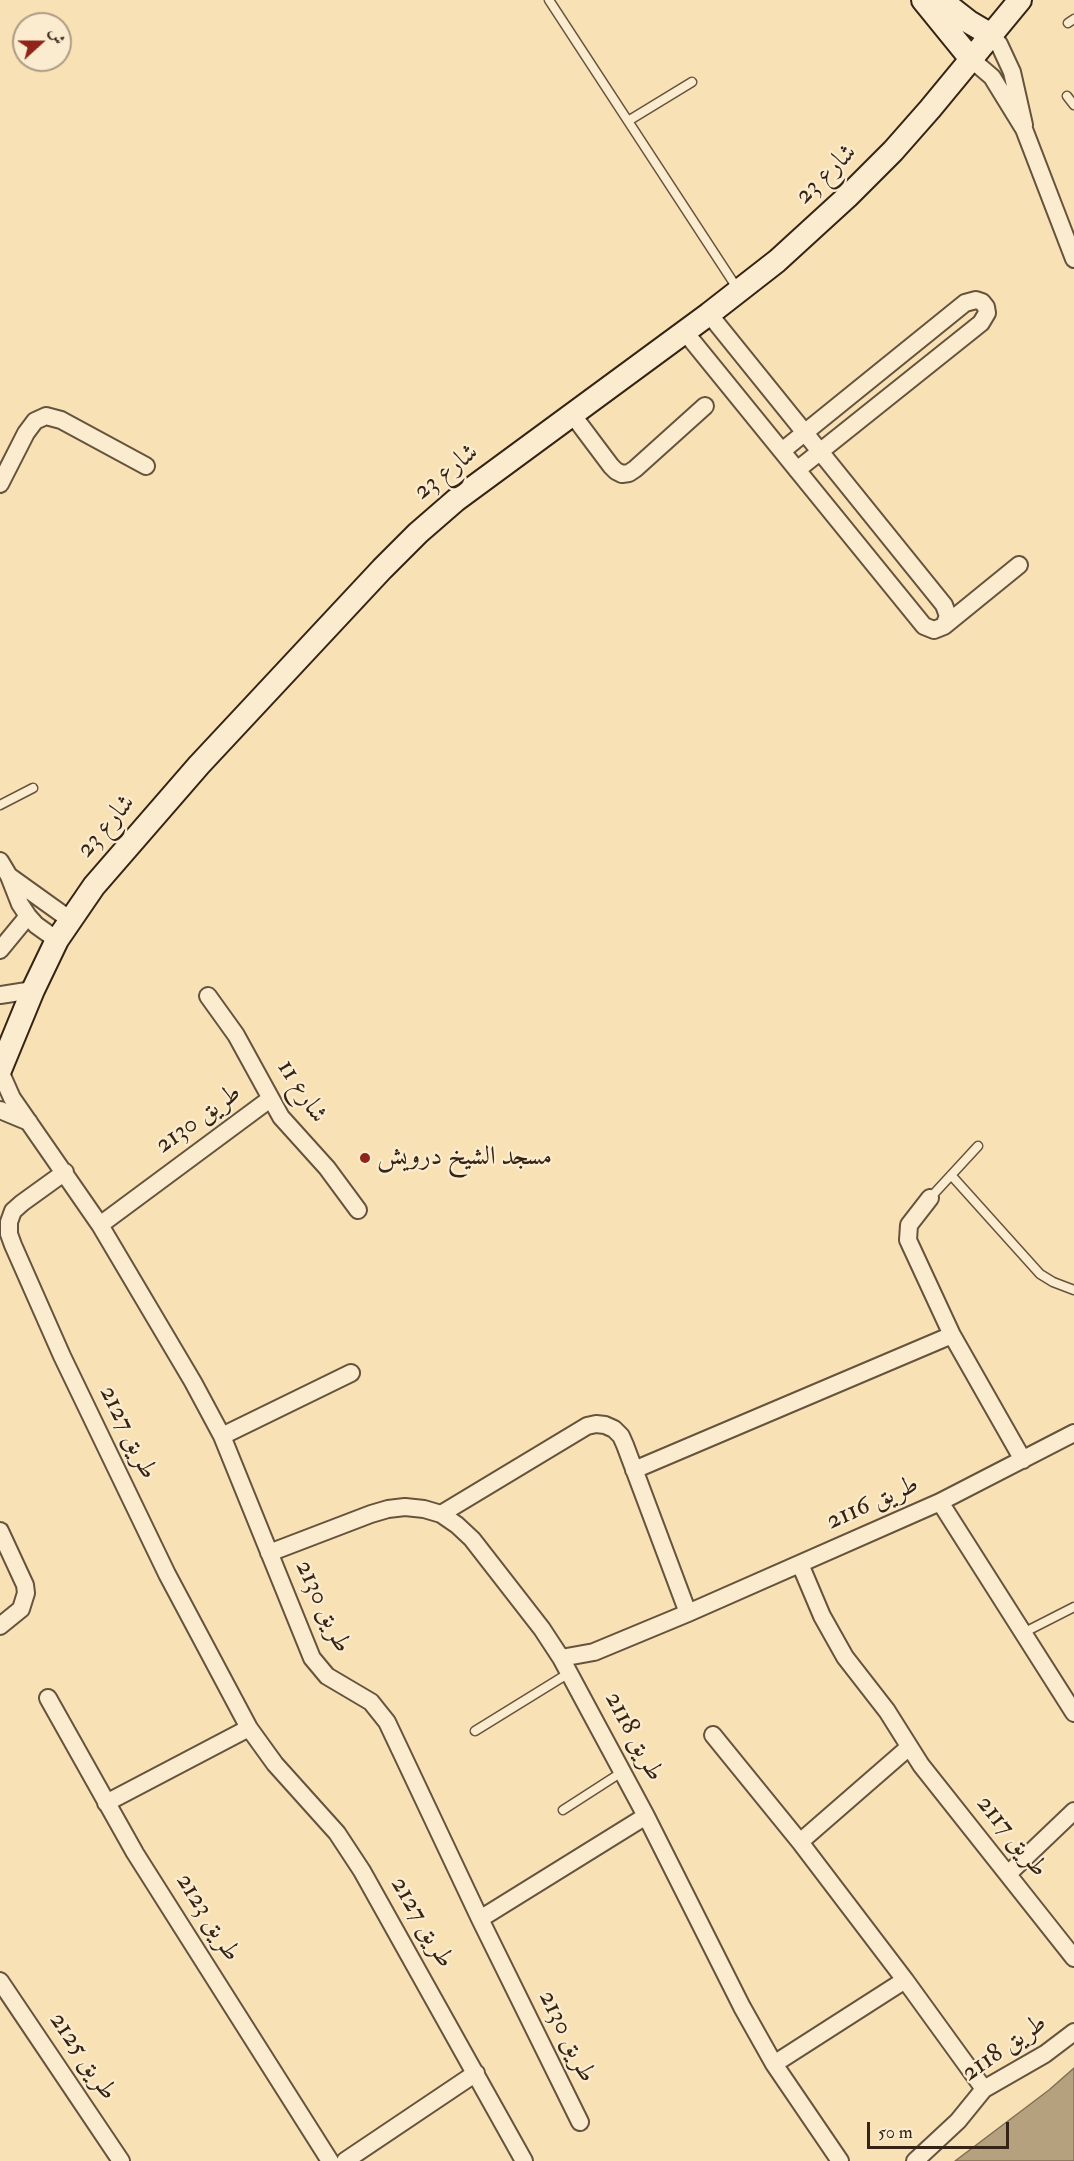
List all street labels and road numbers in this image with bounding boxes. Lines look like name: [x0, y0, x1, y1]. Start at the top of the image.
street label: شارع 23: [790, 138, 864, 212]
street label: شارع 23: [408, 438, 486, 508]
street label: شارع 23: [71, 789, 143, 865]
street label: شارع 11: [269, 1054, 333, 1130]
street label: طريق 2130: [150, 1078, 248, 1162]
street label: طريق 2127: [91, 1381, 163, 1485]
street label: طريق 2116: [822, 1470, 924, 1538]
street label: طريق 2130: [287, 1556, 357, 1658]
street label: طريق 2118: [596, 1687, 670, 1787]
street label: طريق 2117: [968, 1790, 1054, 1884]
street label: طريق 2123: [168, 1868, 246, 1968]
street label: طريق 2127: [382, 1872, 460, 1974]
street label: طريق 2130: [530, 1986, 602, 2088]
street label: طريق 2125: [41, 2007, 123, 2107]
street label: طريق 2118: [956, 2008, 1054, 2090]

